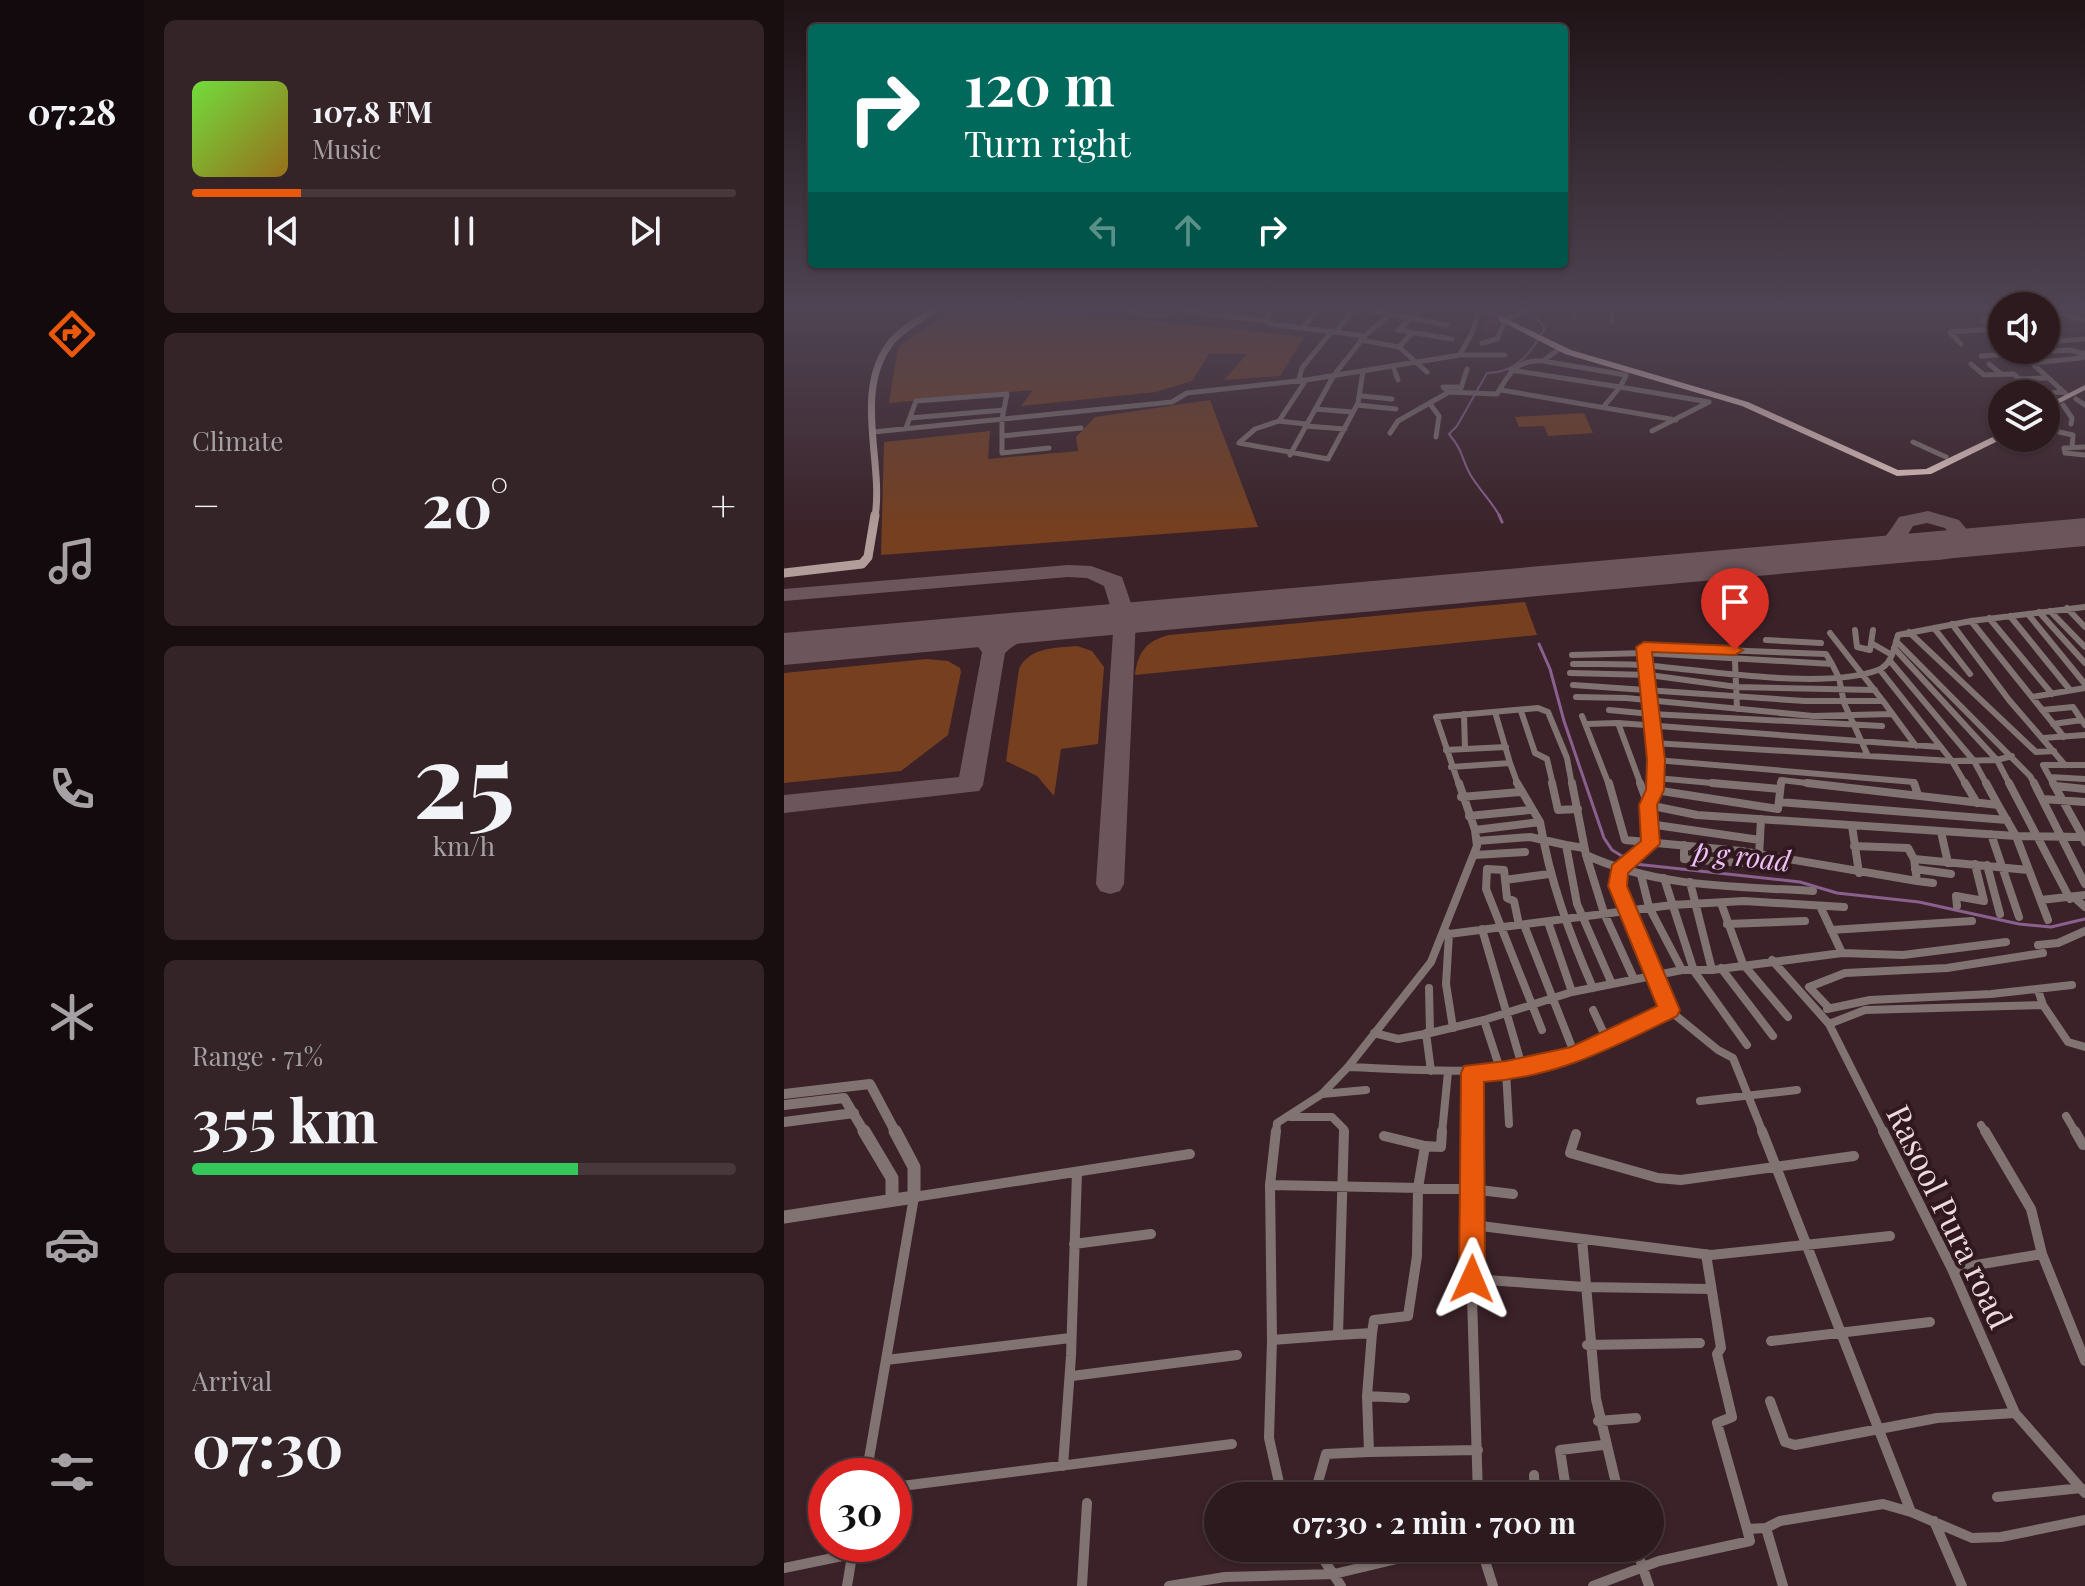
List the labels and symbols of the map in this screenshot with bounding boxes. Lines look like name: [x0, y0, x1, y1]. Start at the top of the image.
pin: [1701, 568, 1769, 650]
water label: p g road: [1690, 831, 1793, 879]
street label: Rasool Pura road: [1878, 1097, 2024, 1335]
position arrow: [1430, 1237, 1514, 1321]
speed limit sign: 30: [808, 1458, 912, 1562]

